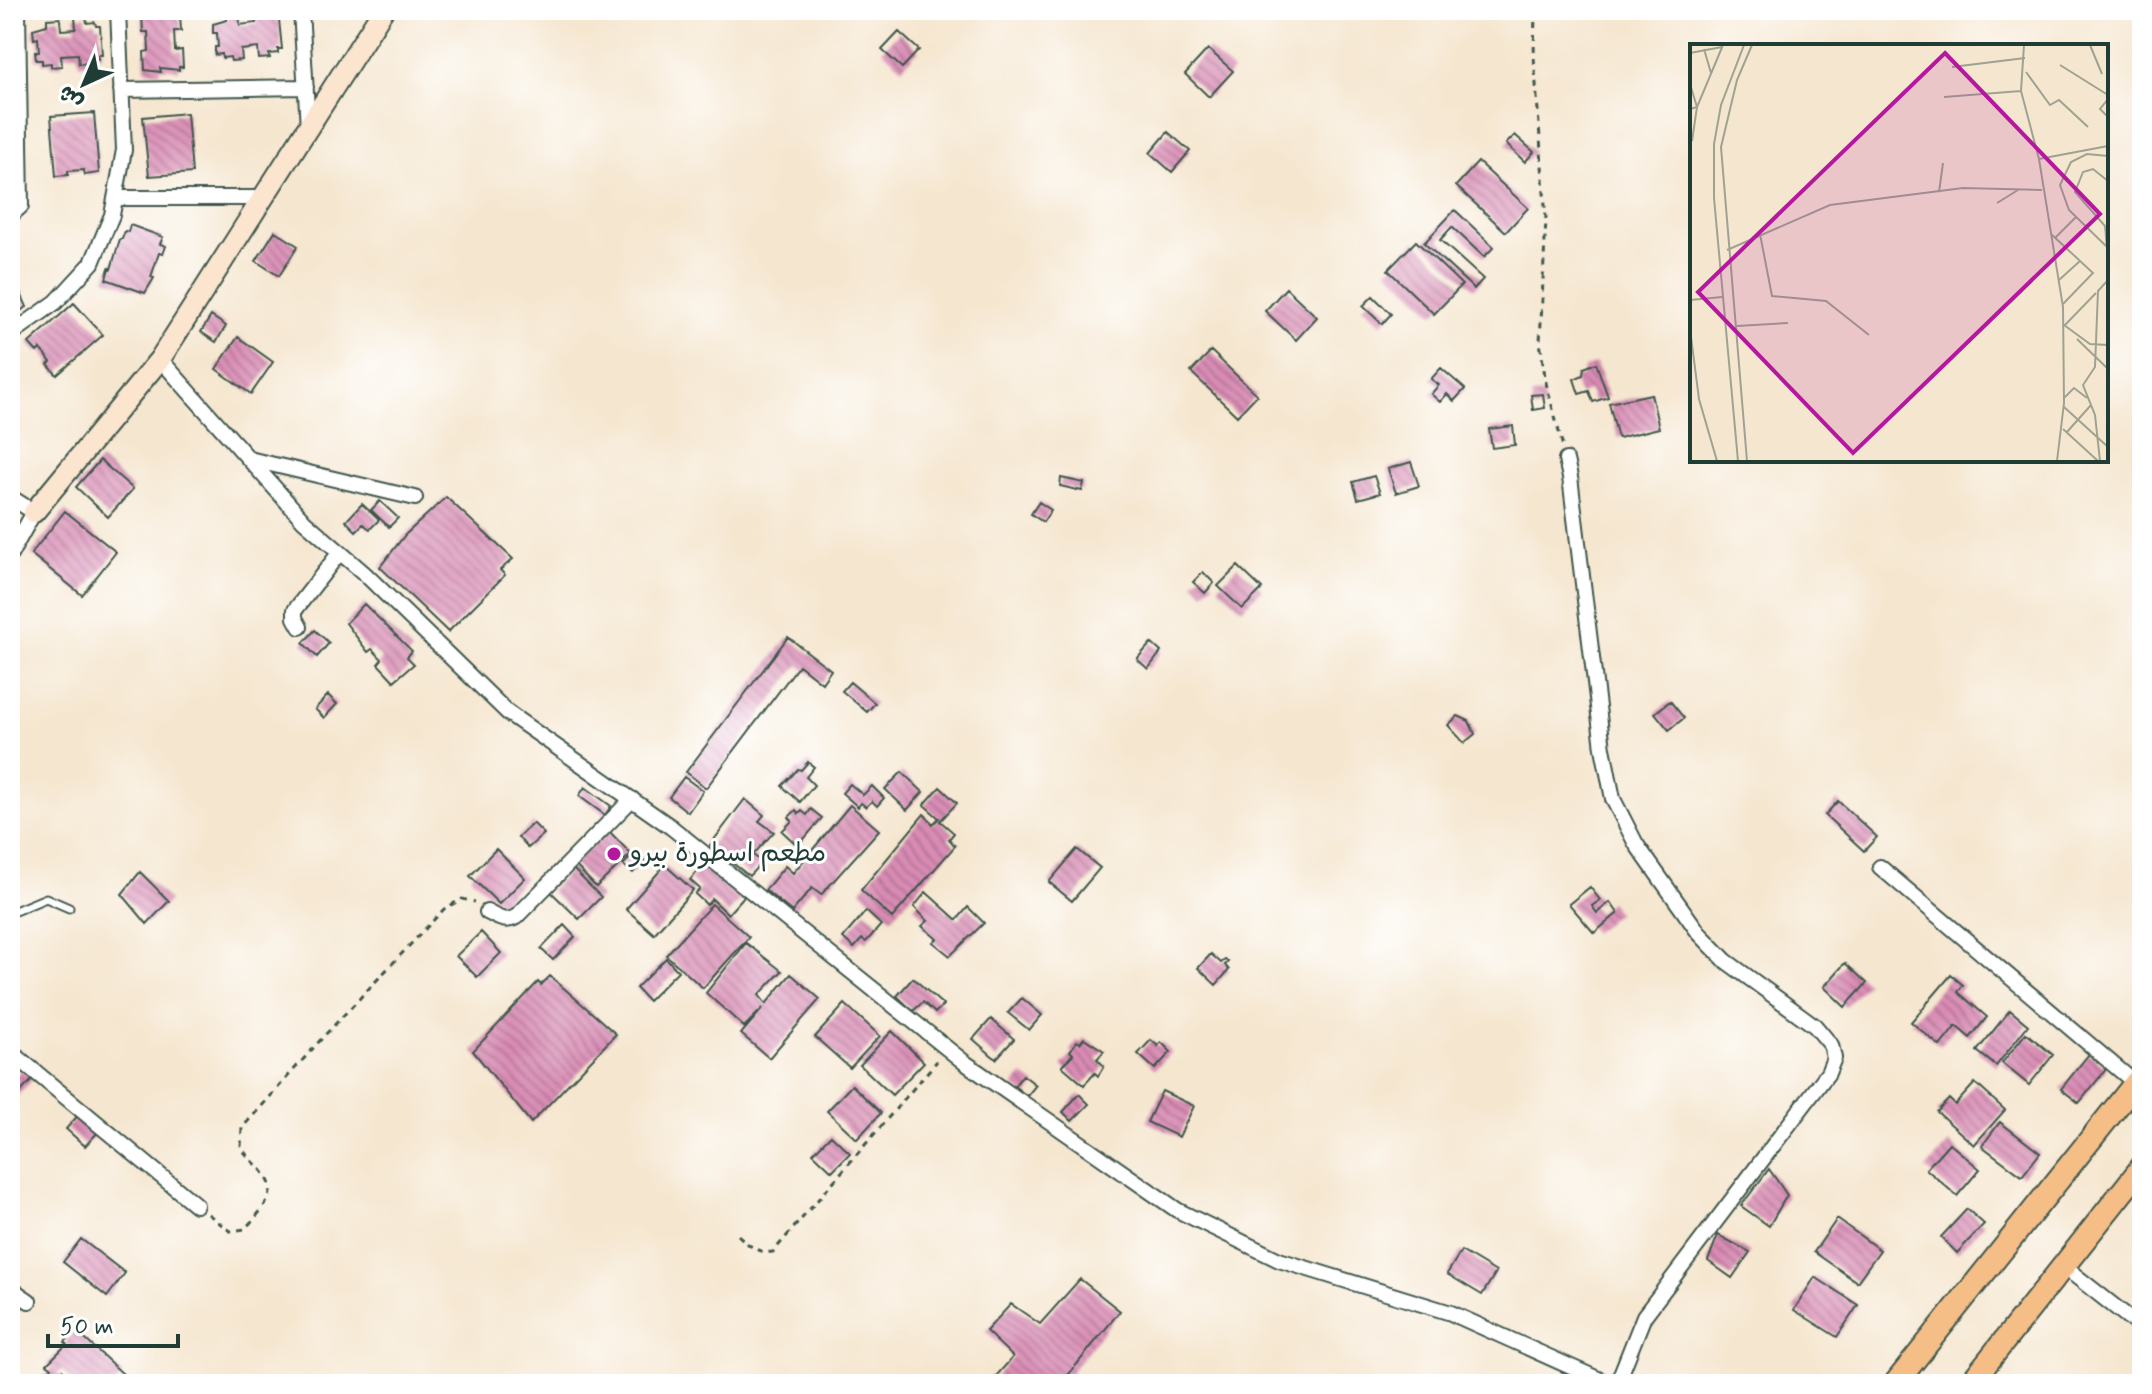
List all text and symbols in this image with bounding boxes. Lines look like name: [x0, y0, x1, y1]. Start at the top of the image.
north arrow: [44, 44, 124, 124]
inset map: [1690, 44, 2108, 462]
text: ش: [53, 78, 90, 115]
place label: مطعم اسطورة بيرو: [628, 837, 826, 872]
marker: مطعم اسطورة بيرو: [605, 845, 623, 863]
scale bar: [48, 1298, 178, 1348]
text: 50 m: [60, 1312, 114, 1343]

